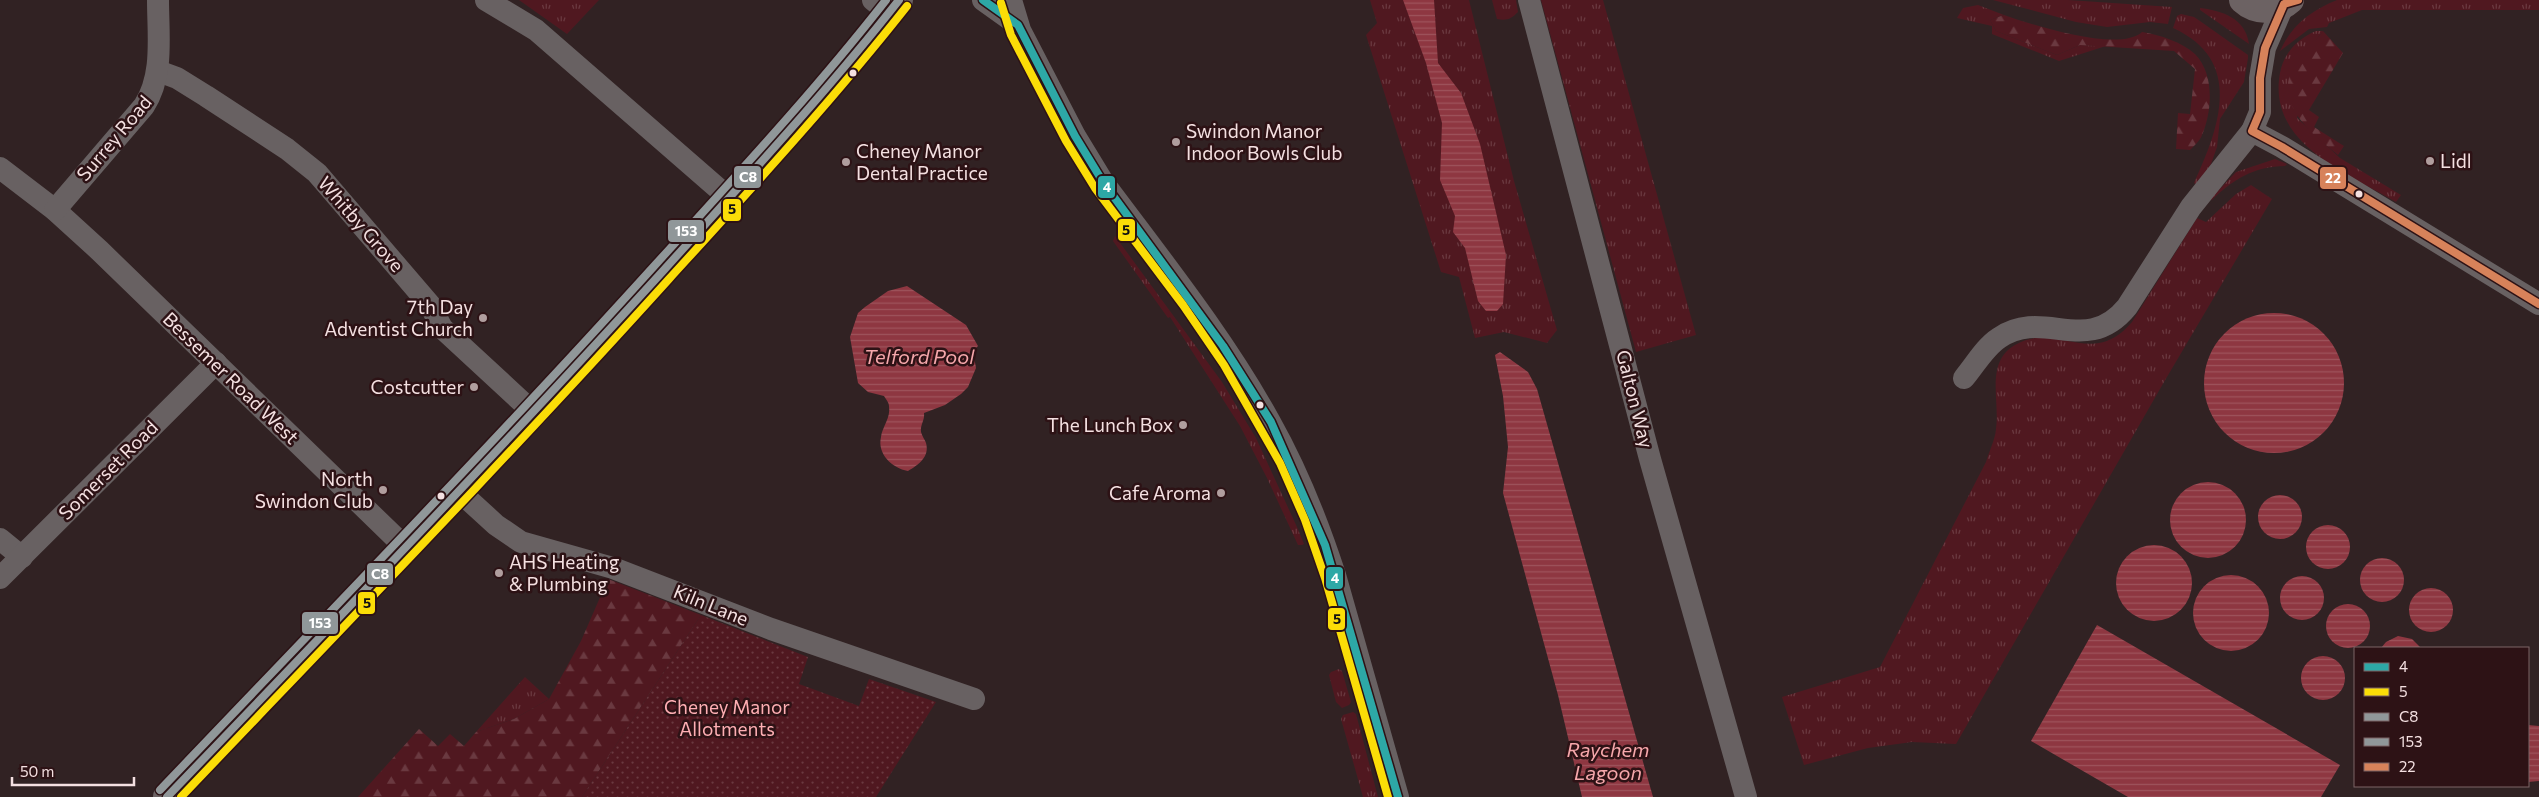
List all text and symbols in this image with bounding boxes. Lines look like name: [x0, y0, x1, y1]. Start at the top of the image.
unlabelled marker: [848, 68, 858, 78]
street label: Surrey Road: [71, 90, 156, 185]
place label: Swindon Manor Indoor Bowls Club: [1186, 119, 1342, 164]
marker: Swindon Manor Indoor Bowls Club: [1170, 136, 1182, 148]
place label: Cheney Manor Dental Practice: [856, 139, 988, 184]
place label: Lidl: [2440, 149, 2472, 172]
marker: Lidl: [2424, 155, 2436, 167]
marker: Cheney Manor Dental Practice: [840, 156, 852, 168]
line badge: C8: [733, 165, 762, 189]
line badge: 22: [2319, 166, 2347, 190]
text: C8: [739, 168, 757, 185]
text: 22: [2325, 169, 2341, 186]
street label: Whitby Grove: [314, 171, 409, 276]
line badge: 4: [1097, 175, 1116, 199]
text: 4: [1103, 178, 1112, 195]
unlabelled marker: [2354, 189, 2364, 199]
line badge: 5: [722, 198, 742, 222]
text: 5: [728, 200, 736, 217]
line badge: 5: [1117, 218, 1136, 242]
line badge: 153: [667, 219, 705, 243]
text: 5: [1122, 221, 1130, 238]
text: 153: [675, 222, 697, 239]
place label: 7th Day Adventist Church: [324, 295, 473, 340]
street label: Bessemer Road West: [159, 307, 304, 449]
marker: 7th Day Adventist Church: [477, 312, 489, 324]
water label: Telford Pool: [864, 344, 975, 368]
street label: Galton Way: [1612, 348, 1659, 450]
place label: Costcutter: [371, 375, 464, 398]
marker: Costcutter: [468, 381, 480, 393]
unlabelled marker: [1255, 400, 1265, 410]
place label: The Lunch Box: [1047, 413, 1173, 436]
street label: Somerset Road: [53, 415, 162, 524]
marker: The Lunch Box: [1177, 419, 1189, 431]
place label: North Swindon Club: [255, 467, 373, 512]
place label: Cafe Aroma: [1109, 481, 1211, 504]
marker: North Swindon Club: [377, 484, 389, 496]
marker: Cafe Aroma: [1215, 487, 1227, 499]
unlabelled marker: [436, 491, 446, 501]
place label: AHS Heating & Plumbing: [509, 550, 619, 595]
line badge: C8: [366, 562, 394, 586]
text: C8: [371, 565, 389, 582]
line badge: 4: [1325, 566, 1344, 590]
marker: AHS Heating & Plumbing: [493, 567, 505, 579]
text: 4: [1331, 569, 1340, 586]
street label: Kiln Lane: [670, 579, 752, 630]
line badge: 5: [357, 591, 376, 615]
text: 5: [363, 594, 371, 611]
line badge: 5: [1327, 607, 1346, 631]
text: 5: [1333, 610, 1341, 627]
line badge: 153: [301, 611, 339, 635]
text: 153: [309, 614, 331, 631]
legend: [2354, 647, 2529, 787]
text: 4: [2399, 657, 2408, 675]
text: 5: [2399, 682, 2408, 700]
park label: Cheney Manor Allotments: [664, 695, 790, 740]
text: C8: [2399, 707, 2418, 725]
text: 153: [2399, 732, 2423, 750]
water label: Raychem Lagoon: [1567, 737, 1649, 784]
scale bar: [12, 754, 135, 786]
text: 22: [2399, 757, 2416, 775]
text: 50 m: [20, 762, 54, 780]

